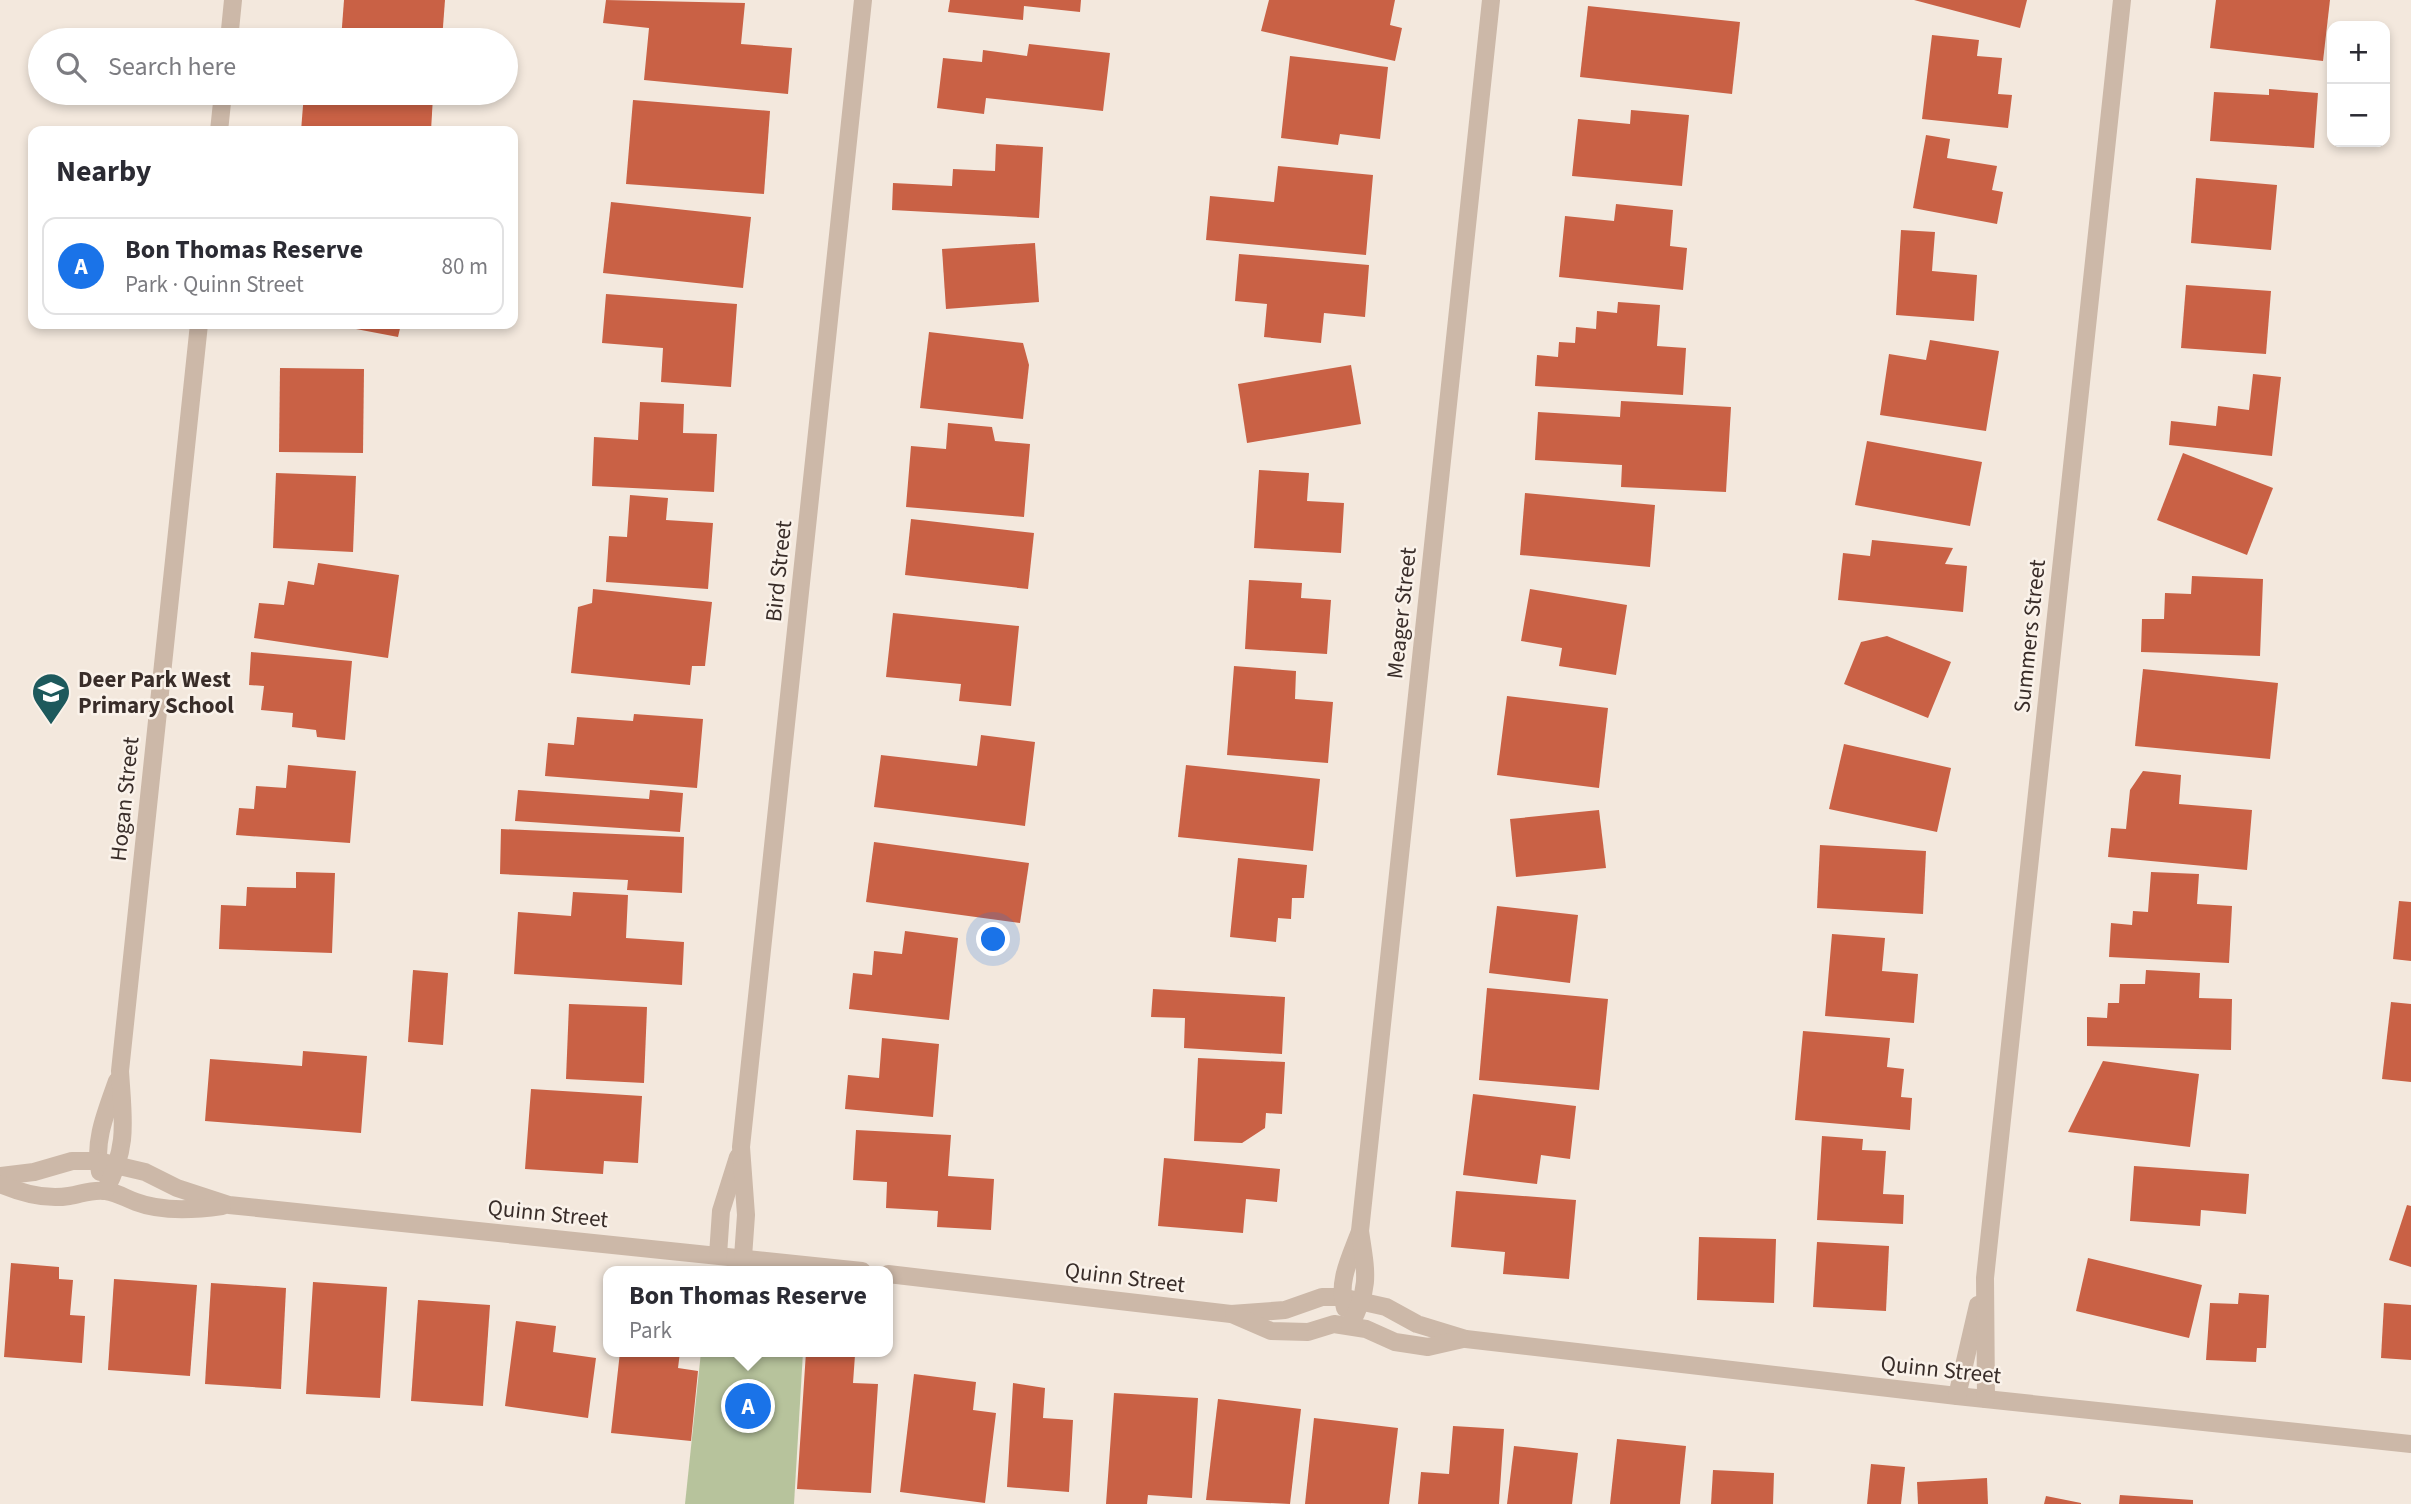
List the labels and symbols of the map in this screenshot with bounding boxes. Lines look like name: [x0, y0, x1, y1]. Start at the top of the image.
street label: Bird Street: [757, 518, 800, 623]
street label: Meager Street: [1378, 545, 1425, 681]
street label: Summers Street: [2005, 557, 2054, 714]
place label: Deer Park West Primary School: [78, 663, 234, 722]
school or university icon: Deer Park West Primary School: [30, 671, 72, 726]
street label: Hogan Street: [102, 735, 147, 863]
your location: [976, 922, 1010, 956]
street label: Quinn Street: [486, 1191, 610, 1236]
street label: Quinn Street: [1063, 1254, 1187, 1301]
street label: Quinn Street: [1879, 1347, 2003, 1392]
pin: A: [725, 1380, 771, 1432]

